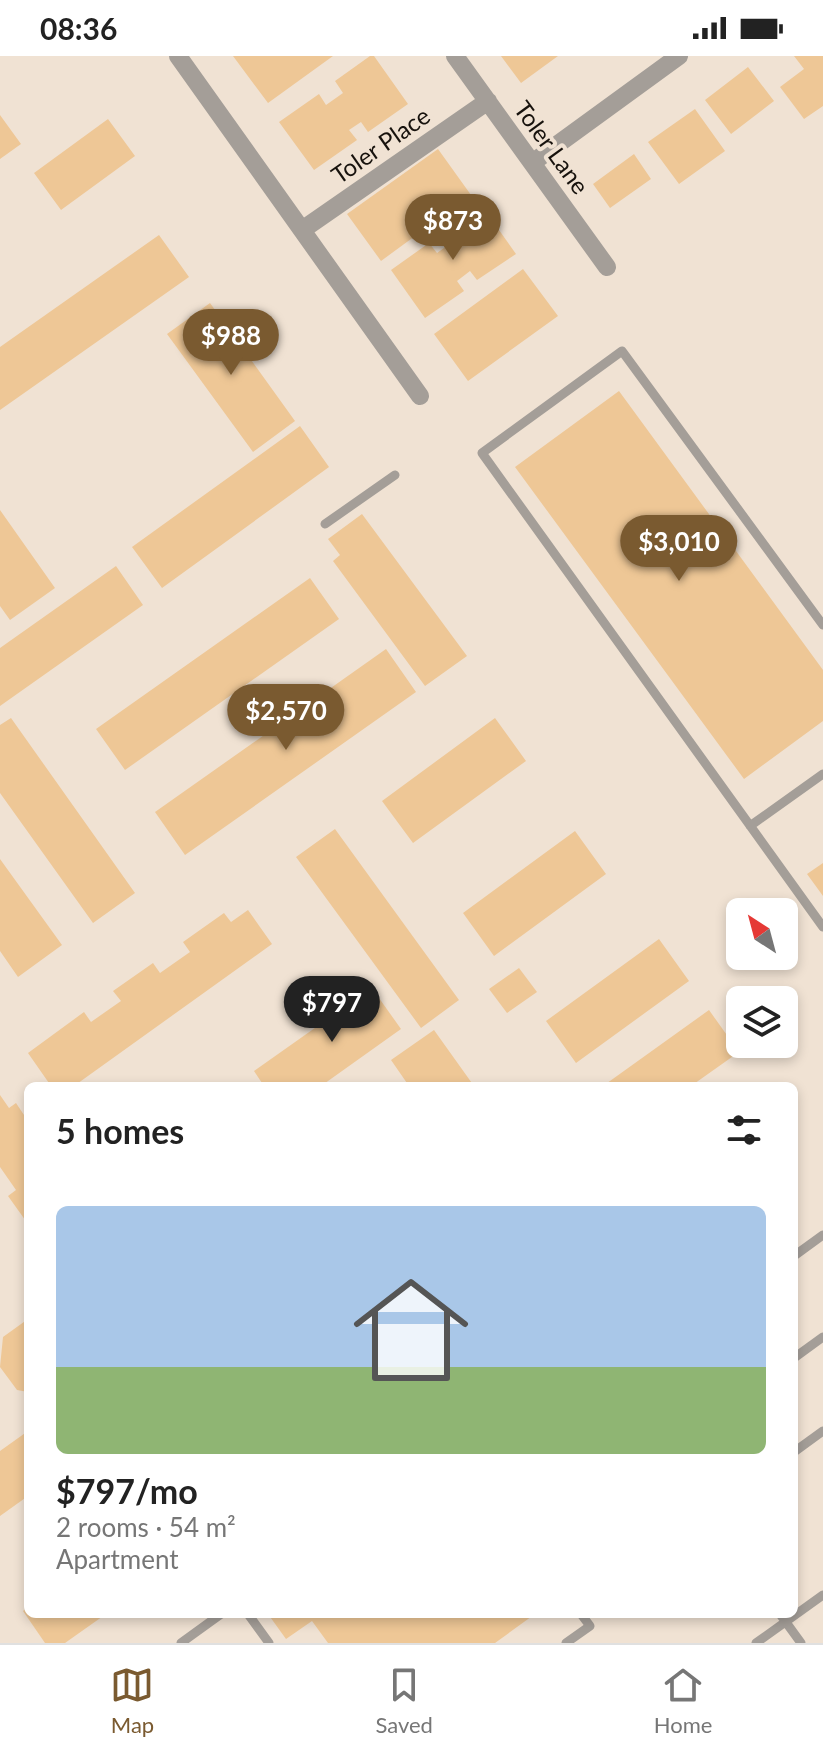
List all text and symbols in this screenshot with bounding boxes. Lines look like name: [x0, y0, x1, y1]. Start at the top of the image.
text: 08:36: [40, 10, 117, 46]
street label: Toler Lane: [509, 95, 596, 199]
street label: Toler Place: [325, 100, 435, 189]
pin: $873: [406, 194, 500, 262]
text: $873: [423, 204, 483, 236]
pin: $988: [184, 309, 278, 377]
text: $988: [201, 319, 261, 351]
pin: $3,010: [614, 515, 744, 583]
text: $3,010: [638, 525, 720, 557]
pin: $2,570: [221, 684, 351, 752]
text: $2,570: [245, 694, 327, 726]
north arrow: [726, 898, 798, 970]
map controls: [726, 898, 798, 1058]
pin: $797: [285, 976, 379, 1044]
text: $797: [302, 986, 362, 1018]
button: layers: [726, 986, 798, 1058]
icon: filters: [722, 1108, 766, 1152]
text: 5 homes: [56, 1110, 184, 1151]
icon: home: [339, 1258, 483, 1402]
text: $797/mo: [56, 1470, 198, 1511]
text: 2 rooms · 54 m²: [56, 1511, 236, 1543]
text: Apartment: [56, 1543, 179, 1575]
tab: Map: [110, 1663, 154, 1738]
tab: Saved: [375, 1663, 433, 1738]
tab: Home: [654, 1663, 712, 1738]

